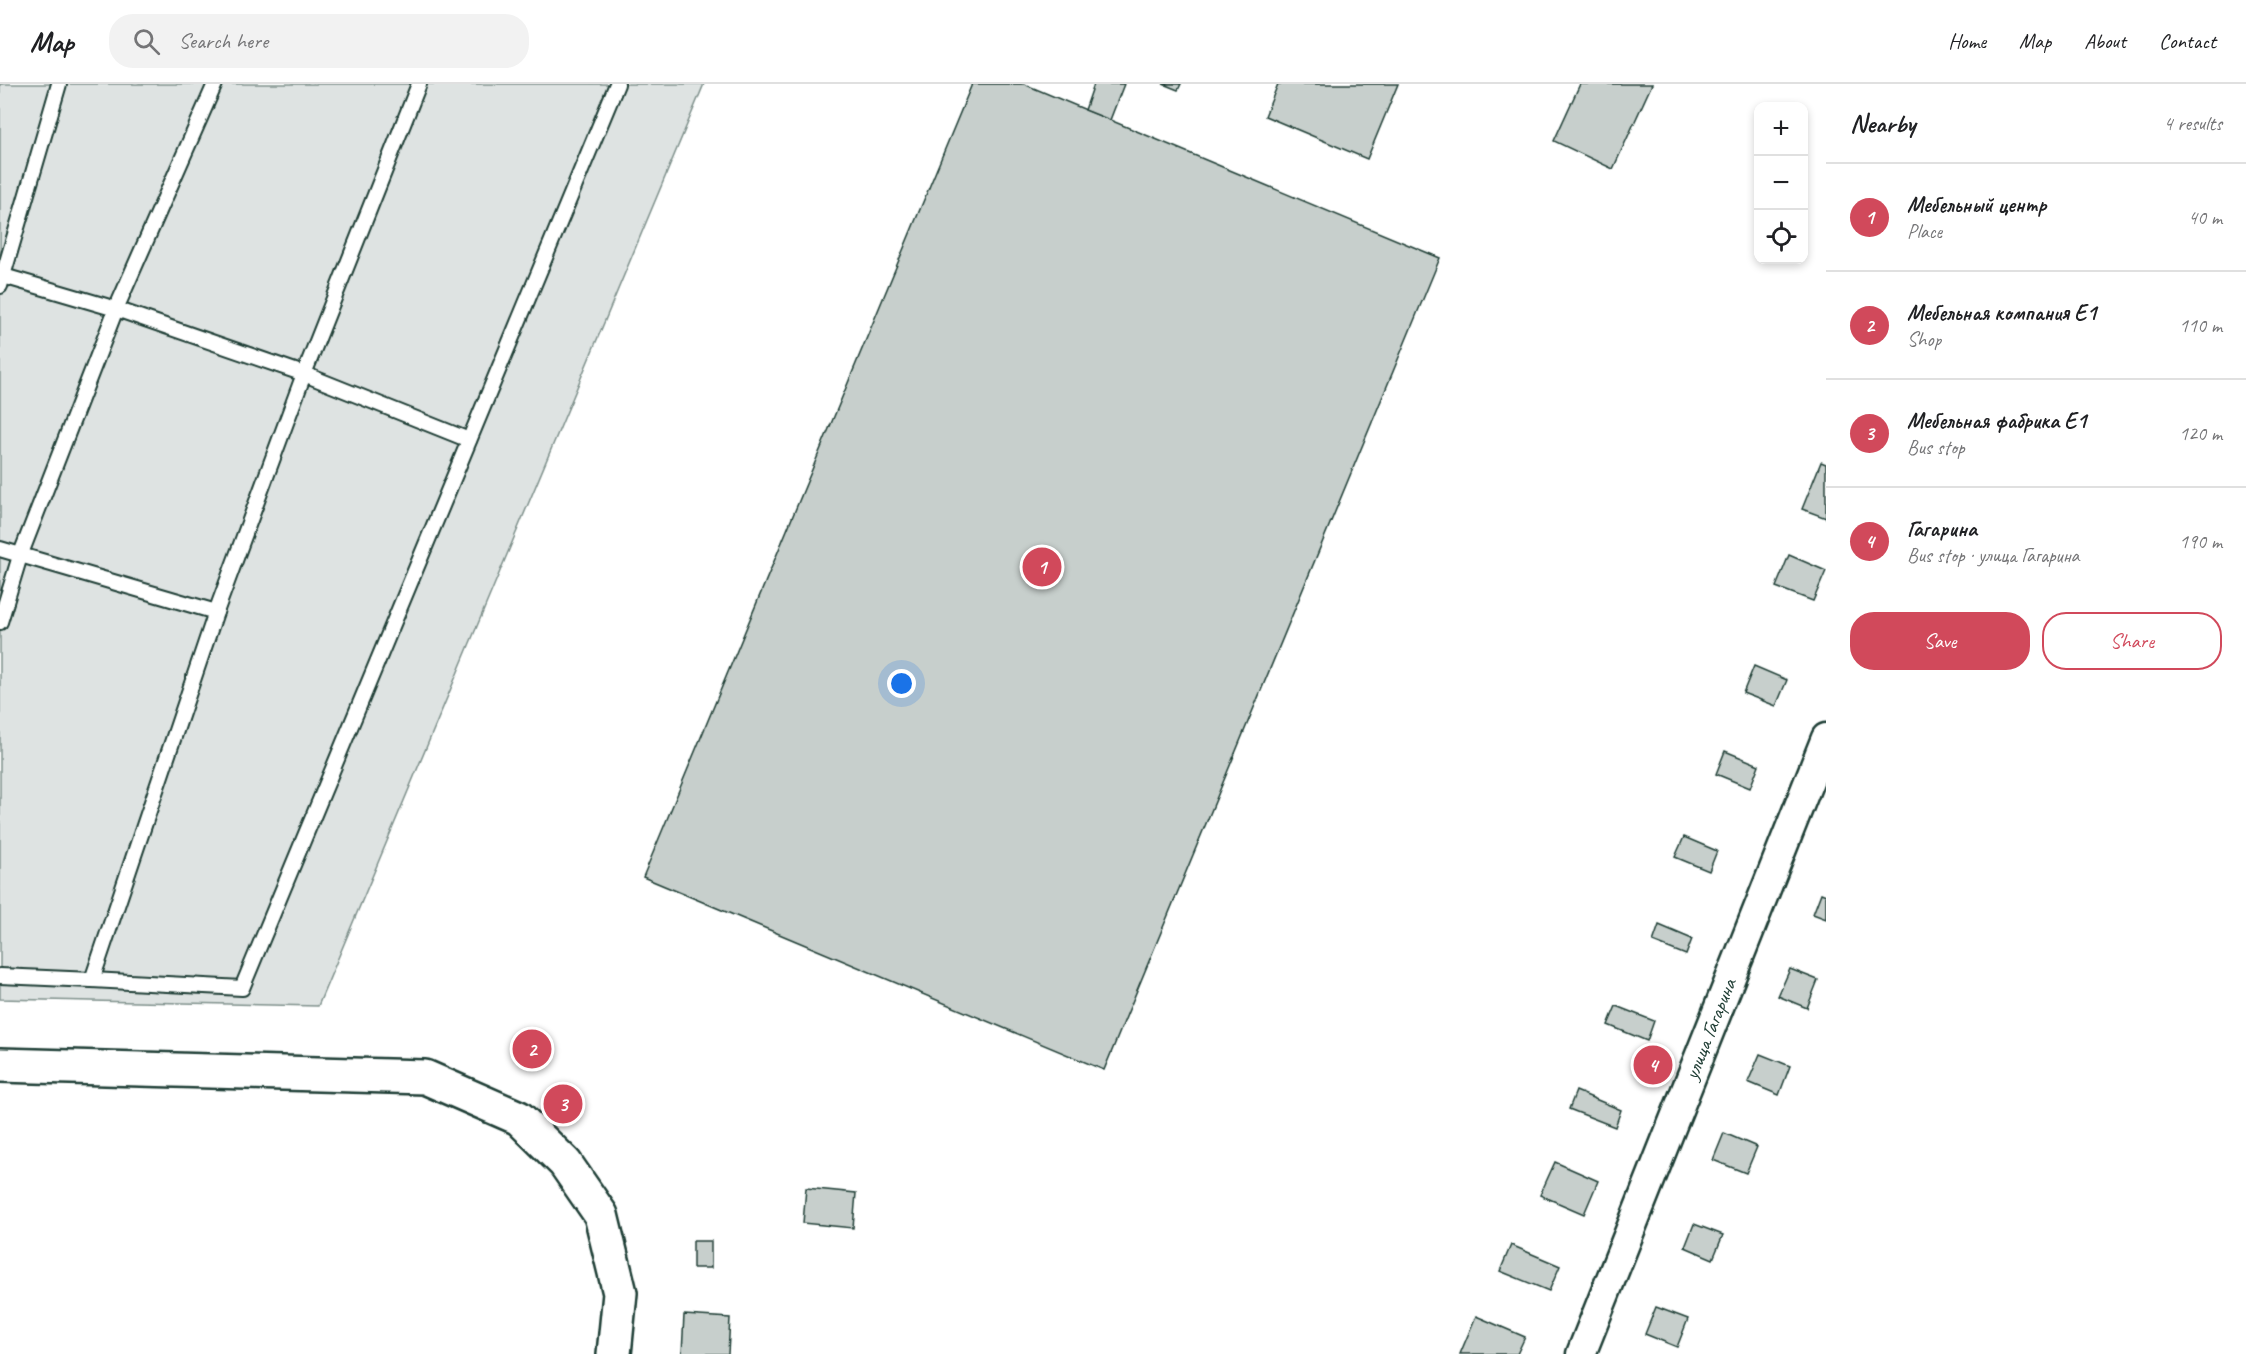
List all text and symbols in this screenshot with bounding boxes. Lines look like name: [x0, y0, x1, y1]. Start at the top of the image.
search box: [109, 14, 529, 68]
text: Map: [30, 24, 73, 59]
icon: search: [130, 25, 163, 58]
text: Search here: [178, 27, 268, 55]
text: Home: [1948, 28, 1986, 54]
text: Map: [2019, 28, 2051, 54]
text: About: [2084, 28, 2126, 54]
text: Contact: [2159, 28, 2216, 54]
map controls: [1754, 102, 1808, 264]
button: +: [1754, 102, 1808, 156]
text: Nearby: [1850, 107, 1915, 140]
text: 4 results: [2163, 111, 2222, 136]
button: −: [1754, 156, 1808, 210]
text: Мебельный центр: [1907, 191, 2046, 219]
text: 1: [1865, 205, 1874, 230]
text: 40 m: [2188, 205, 2222, 230]
button: locate: [1754, 210, 1808, 264]
text: Place: [1907, 219, 1942, 244]
text: Мебельная компания Е1: [1907, 299, 2096, 327]
text: 2: [1865, 313, 1874, 338]
text: 110 m: [2179, 313, 2222, 338]
text: Shop: [1907, 327, 1941, 352]
text: Мебельная фабрика Е1: [1907, 407, 2086, 435]
text: 3: [1865, 421, 1874, 446]
text: 120 m: [2179, 421, 2222, 446]
text: Bus stop: [1907, 435, 1965, 460]
text: Гагарина: [1907, 515, 1977, 543]
text: 4: [1865, 529, 1874, 554]
text: 190 m: [2179, 529, 2222, 554]
text: Bus stop · улица Гагарина: [1907, 543, 2079, 568]
pin: 1: [1022, 544, 1062, 590]
button: Save: [1850, 612, 2030, 670]
button: Share: [2042, 612, 2222, 670]
your location: [887, 669, 916, 698]
street label: улица Гагарина: [1677, 973, 1743, 1085]
pin: 2: [512, 1026, 552, 1072]
pin: 4: [1634, 1042, 1672, 1088]
pin: 3: [544, 1082, 582, 1126]

